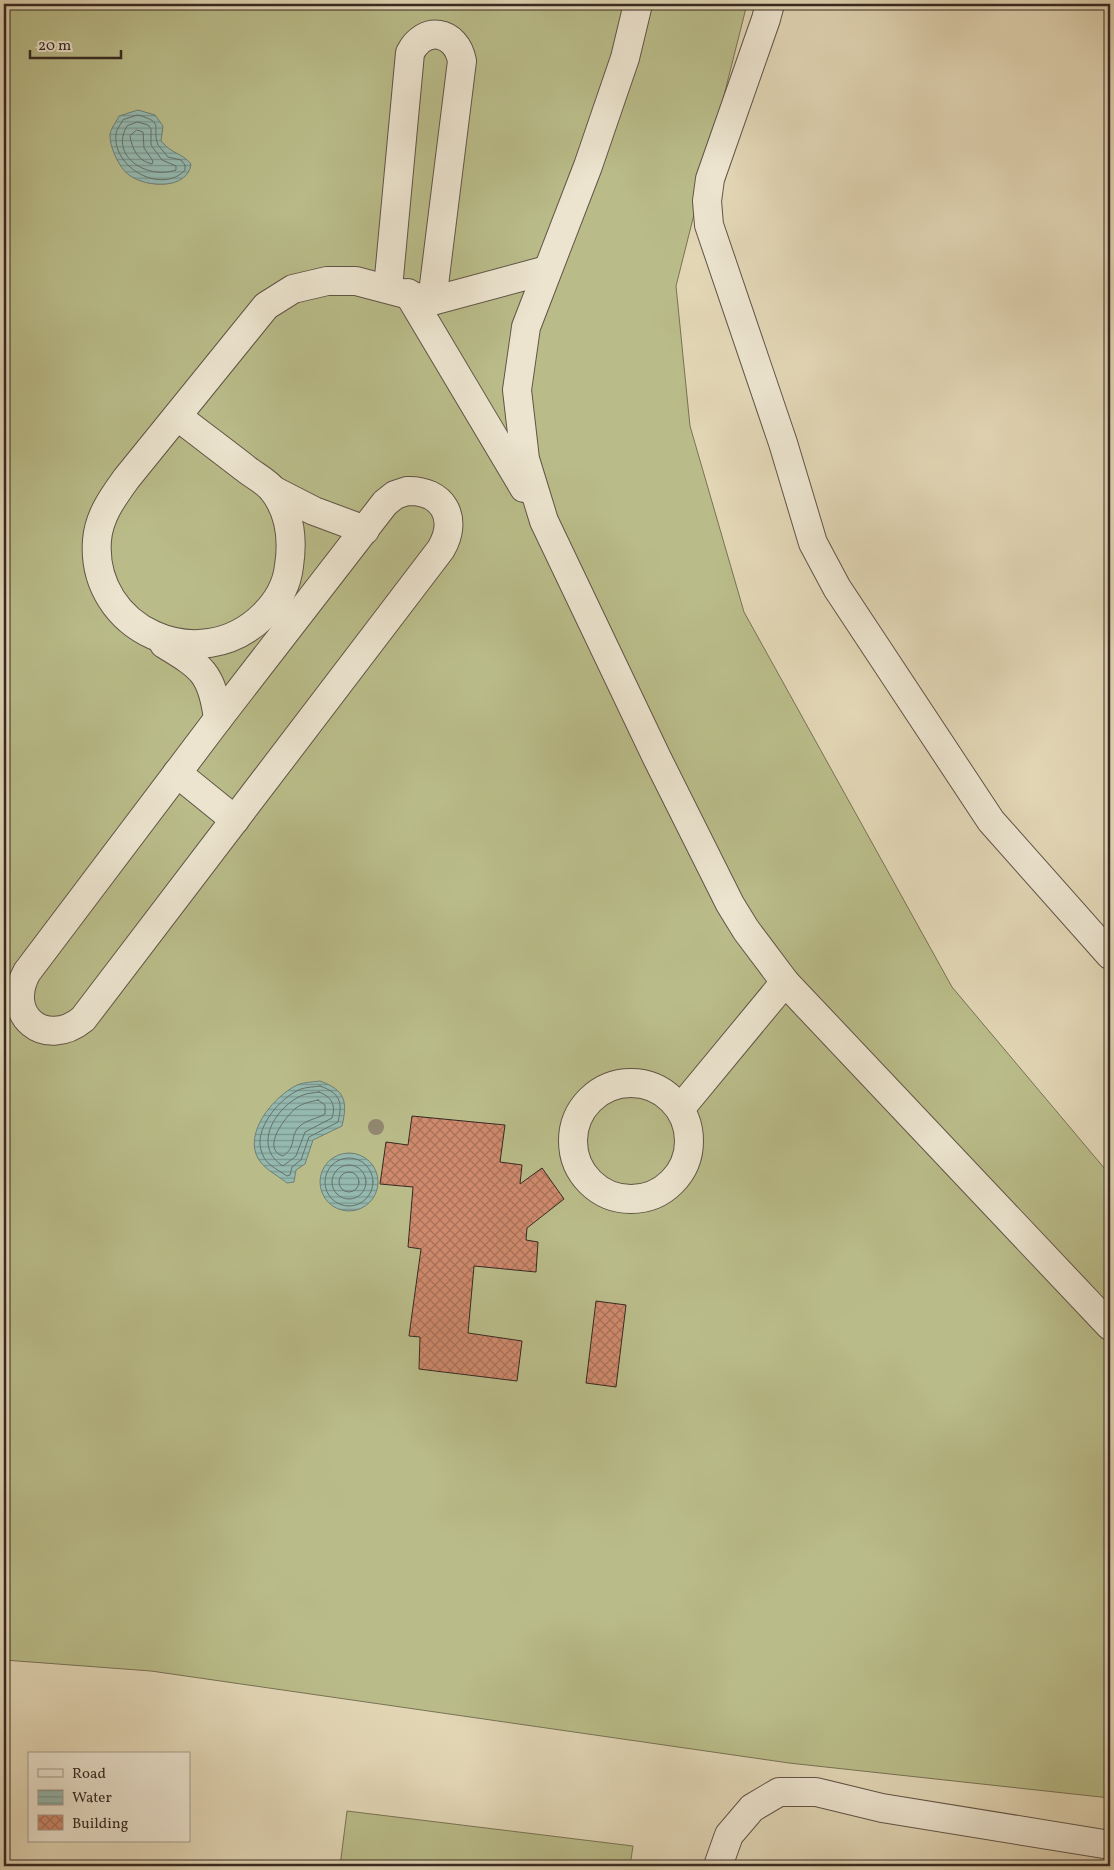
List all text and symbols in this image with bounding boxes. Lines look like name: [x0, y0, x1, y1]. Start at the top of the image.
scale bar: [30, 28, 121, 60]
text: 20 m: [38, 36, 71, 57]
legend: [28, 1752, 190, 1842]
text: Road: [72, 1764, 106, 1785]
text: Water: [72, 1788, 112, 1809]
text: Building: [72, 1814, 129, 1835]

